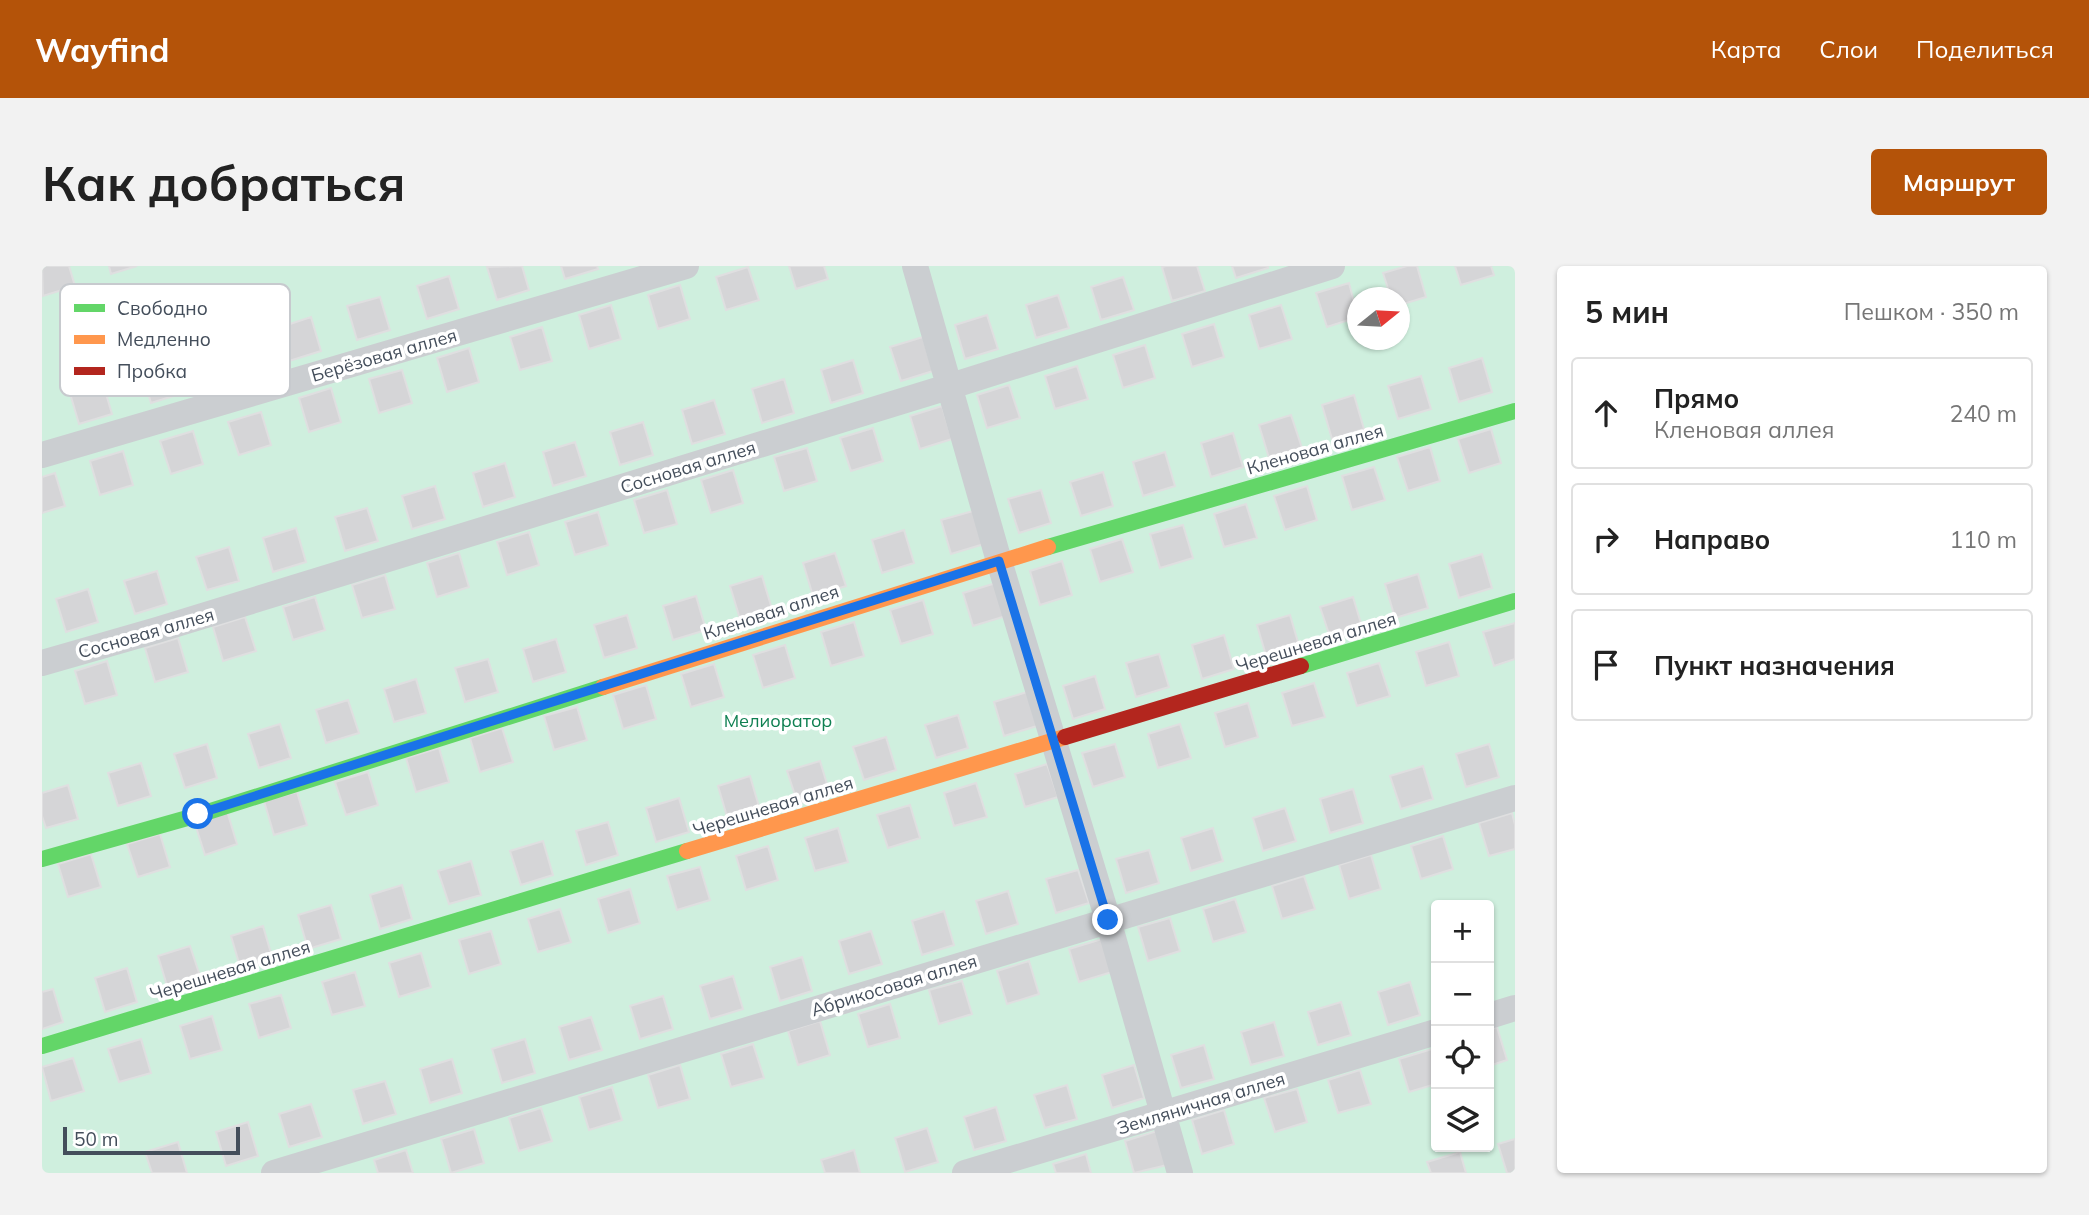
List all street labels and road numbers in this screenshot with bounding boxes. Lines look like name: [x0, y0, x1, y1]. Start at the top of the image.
street label: Берёзовая аллея: [309, 323, 459, 387]
street label: Кленовая аллея: [1244, 418, 1386, 480]
street label: Сосновая аллея: [617, 435, 759, 499]
street label: Кленовая аллея: [700, 579, 842, 645]
street label: Сосновая аллея: [75, 603, 217, 663]
street label: Черешневая аллея: [1233, 607, 1399, 677]
street label: Черешневая аллея: [690, 771, 856, 841]
street label: Черешневая аллея: [147, 935, 313, 1005]
street label: Абрикосовая аллея: [808, 949, 980, 1021]
street label: Земляничная аллея: [1114, 1067, 1288, 1139]

